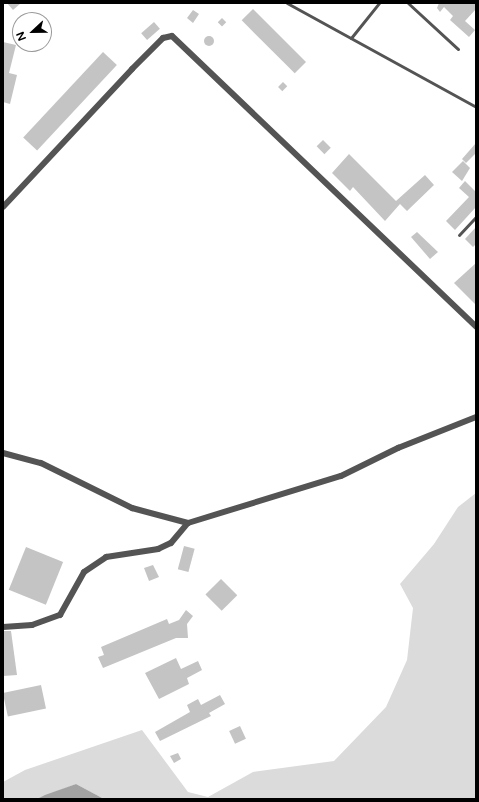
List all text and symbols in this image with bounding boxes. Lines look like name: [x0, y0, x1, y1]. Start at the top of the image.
north arrow: [12, 12, 52, 52]
text: N: [14, 30, 29, 43]

